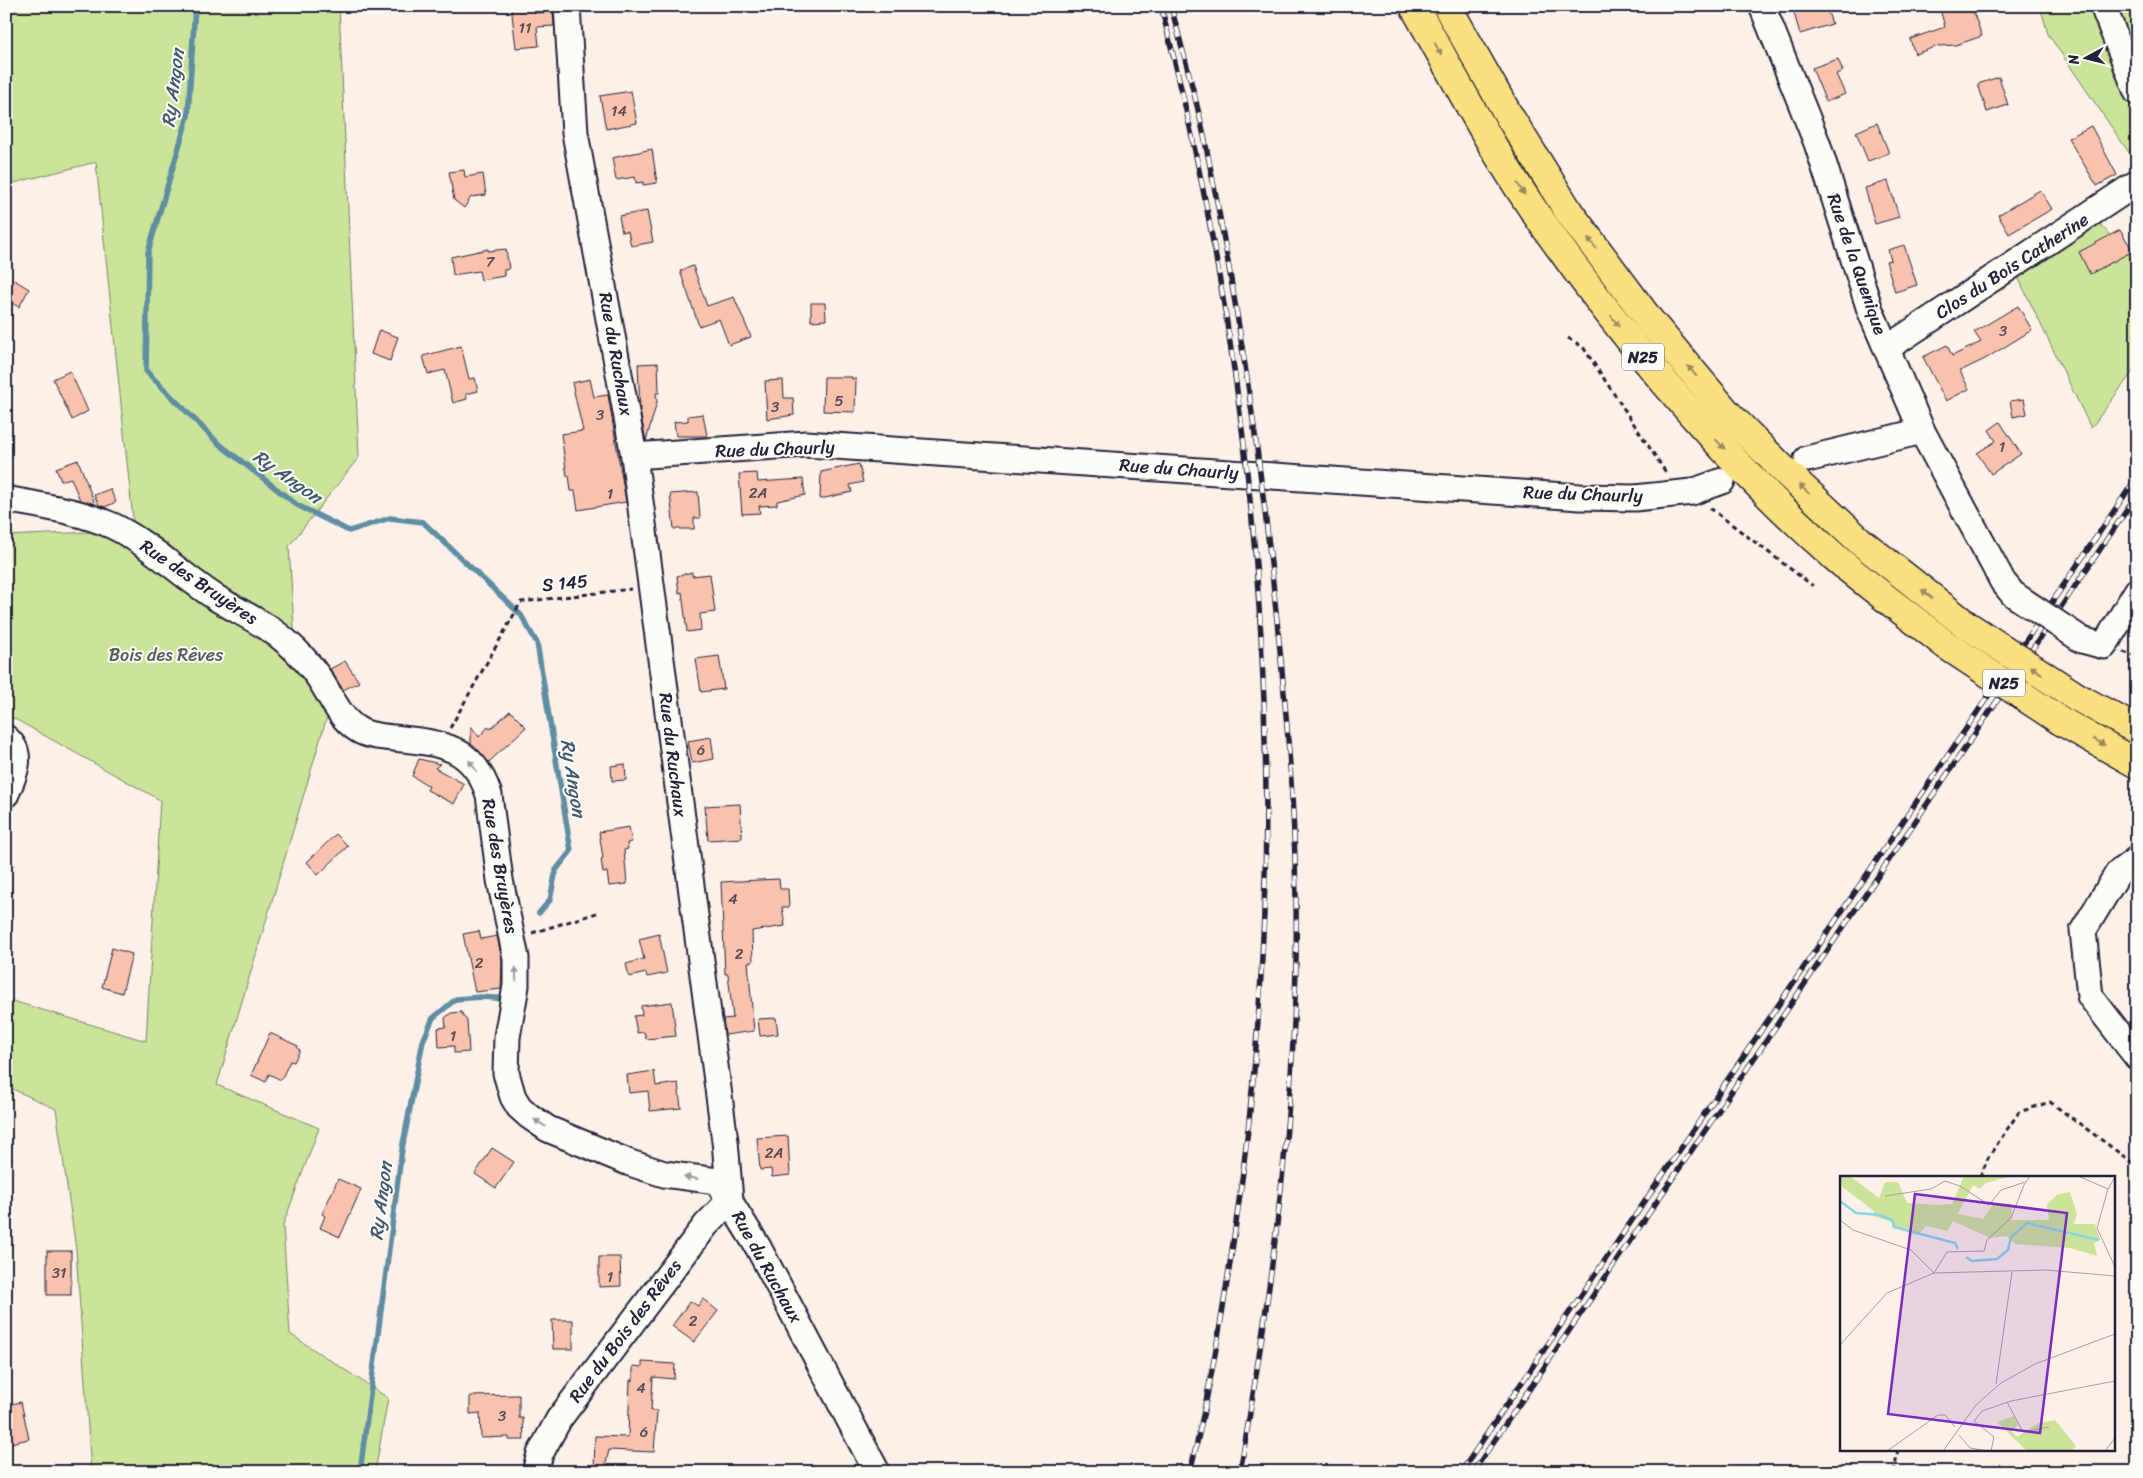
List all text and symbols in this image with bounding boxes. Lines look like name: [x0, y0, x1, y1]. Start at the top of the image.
house number: 11: [519, 15, 531, 41]
north arrow: [2060, 32, 2110, 82]
one-way arrow: [1434, 41, 1442, 56]
water label: Ry Angon: [151, 45, 194, 129]
text: N: [2061, 53, 2087, 67]
house number: 14: [611, 98, 627, 124]
one-way arrow: [1516, 182, 1525, 195]
street label: Rue de la Quenique: [1818, 189, 1896, 339]
street label: Clos du Bois Catherine: [1929, 204, 2095, 328]
one-way arrow: [1587, 236, 1597, 250]
house number: 7: [486, 249, 496, 275]
street label: Rue du Ruchaux: [589, 290, 643, 419]
one-way arrow: [1609, 314, 1620, 327]
house number: 3: [1999, 318, 2007, 344]
road number: N25: [1622, 344, 1664, 371]
one-way arrow: [1686, 365, 1698, 377]
house number: 5: [834, 388, 844, 414]
house number: 3: [771, 394, 779, 420]
house number: 3: [596, 402, 604, 428]
street label: Rue du Chaurly: [715, 431, 836, 467]
house number: 1: [1999, 434, 2005, 460]
one-way arrow: [1714, 438, 1726, 450]
water label: Ry Angon: [246, 440, 331, 513]
street label: Rue du Chaurly: [1118, 449, 1240, 489]
street label: Rue du Chaurly: [1523, 476, 1644, 512]
house number: 2A: [749, 480, 767, 506]
house number: 1: [607, 481, 613, 507]
one-way arrow: [1798, 483, 1810, 495]
street label: Rue des Bruyères: [133, 531, 265, 634]
street label: S 145: [540, 565, 590, 601]
one-way arrow: [1921, 589, 1934, 600]
park label: Bois des Rêves: [109, 639, 224, 671]
one-way arrow: [2029, 665, 2042, 675]
road number: N25: [1983, 670, 2025, 696]
street label: Rue du Ruchaux: [649, 691, 697, 820]
water label: Ry Angon: [551, 737, 596, 821]
house number: 6: [697, 737, 705, 763]
one-way arrow: [2091, 738, 2106, 746]
one-way arrow: [468, 759, 478, 773]
street label: Rue des Bruyères: [472, 796, 528, 937]
house number: 4: [728, 886, 738, 912]
house number: 2: [735, 941, 744, 967]
house number: 2: [475, 950, 484, 976]
one-way arrow: [512, 966, 520, 982]
house number: 1: [450, 1023, 456, 1049]
one-way arrow: [533, 1118, 546, 1128]
house number: 2A: [765, 1140, 783, 1166]
water label: Ry Angon: [359, 1158, 402, 1242]
one-way arrow: [683, 1174, 699, 1182]
inset map: [1840, 1176, 2116, 1450]
street label: Rue du Ruchaux: [723, 1204, 812, 1330]
street label: Rue du Bois des Rêves: [560, 1252, 690, 1410]
house number: 31: [52, 1260, 66, 1286]
house number: 1: [607, 1264, 613, 1290]
house number: 2: [689, 1308, 698, 1334]
house number: 4: [636, 1375, 646, 1401]
house number: 3: [498, 1403, 506, 1429]
house number: 6: [640, 1419, 648, 1445]

